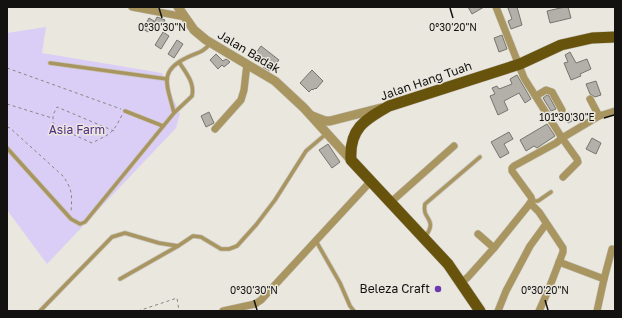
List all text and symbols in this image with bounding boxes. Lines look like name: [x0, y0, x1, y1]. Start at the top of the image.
text: 0°30'30"N: [138, 21, 186, 33]
text: 0°30'20"N: [429, 21, 477, 33]
street label: Jalan Badak: [215, 27, 283, 76]
street label: Jalan Hang Tuah: [378, 58, 474, 103]
text: 101°30'30"E: [539, 111, 595, 123]
park label: Asia Farm: [49, 122, 105, 137]
place label: Beleza Craft: [360, 281, 430, 296]
text: 0°30'30"N: [230, 284, 278, 296]
marker: Beleza Craft: [433, 284, 443, 294]
text: 0°30'20"N: [521, 284, 569, 296]

